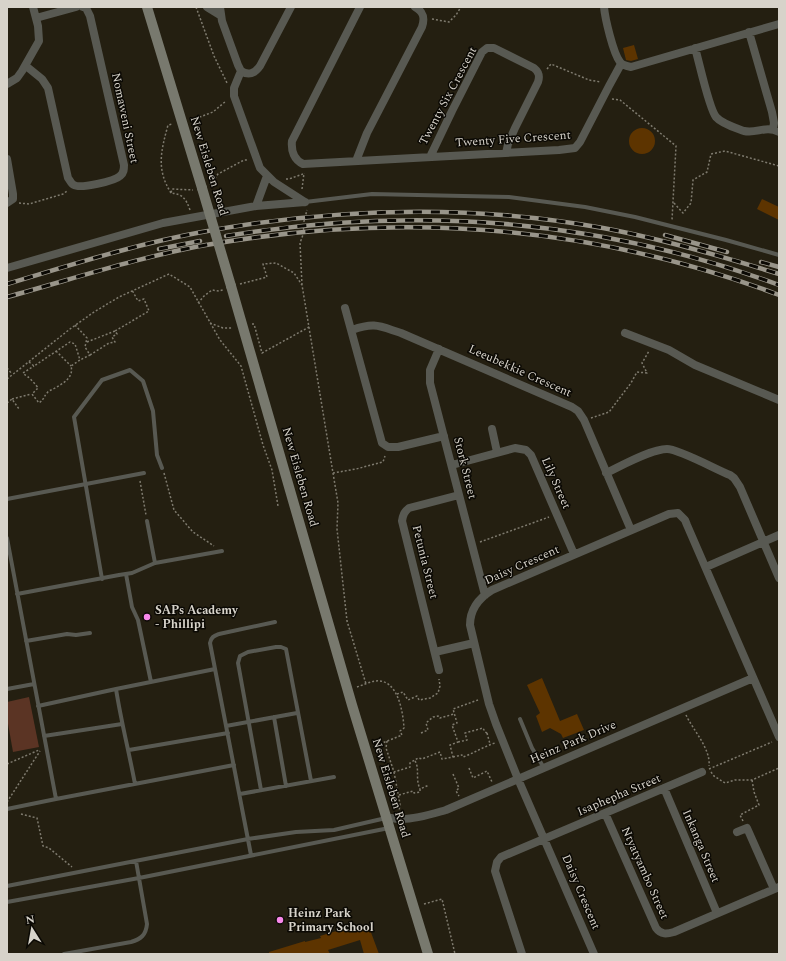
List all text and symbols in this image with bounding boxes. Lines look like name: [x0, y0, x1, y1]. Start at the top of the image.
street label: Twenty Six Crescent: [414, 43, 482, 149]
street label: Nomaweni Street: [106, 71, 144, 165]
street label: New Eisleben Road: [185, 114, 233, 218]
street label: Twenty Five Crescent: [455, 125, 571, 153]
street label: Leeubekkie Crescent: [465, 340, 575, 402]
street label: New Eisleben Road: [277, 425, 323, 529]
street label: Stork Street: [448, 435, 482, 501]
street label: Lily Street: [536, 454, 576, 512]
street label: Petunia Street: [407, 523, 443, 601]
street label: Daisy Crescent: [482, 540, 562, 590]
place label: SAPs Academy - Phillipi: [155, 601, 239, 634]
marker: SAPs Academy - Phillipi: [142, 612, 152, 622]
street label: Heinz Park Drive: [527, 715, 619, 769]
street label: New Eisleben Road: [367, 736, 415, 840]
street label: Isaphepha Street: [574, 769, 664, 821]
street label: Inkanga Street: [677, 806, 725, 886]
street label: Ntyatyambo Street: [616, 824, 674, 922]
street label: Daisy Crescent: [557, 851, 605, 933]
place label: Heinz Park Primary School: [288, 904, 374, 937]
north arrow: [12, 909, 52, 949]
text: N: [24, 910, 36, 929]
marker: Heinz Park Primary School: [275, 915, 285, 925]

